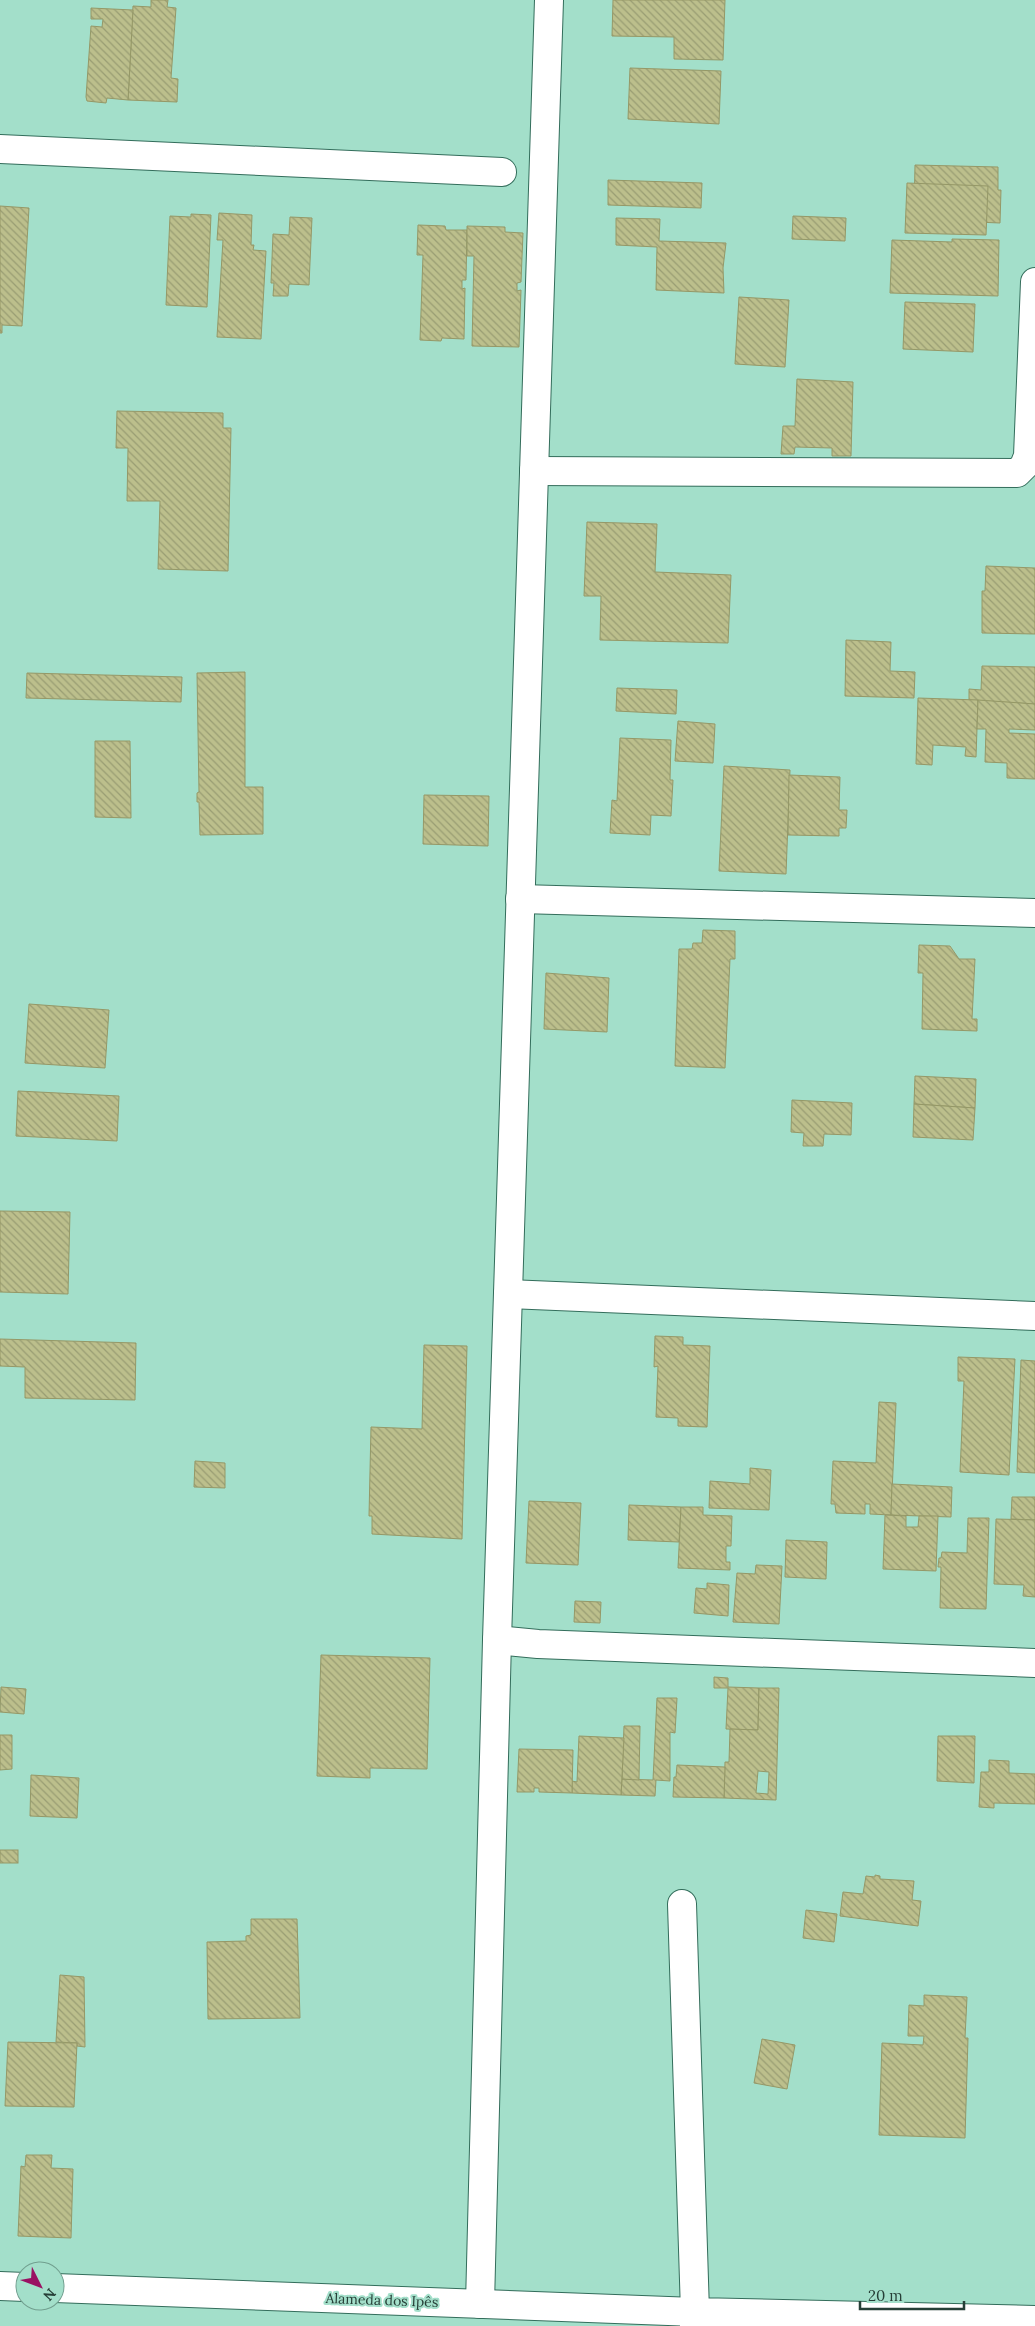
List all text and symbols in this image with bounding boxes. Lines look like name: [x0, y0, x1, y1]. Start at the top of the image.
north arrow: [15, 2261, 65, 2311]
scale bar: [860, 2278, 964, 2310]
text: N: [39, 2285, 60, 2305]
text: 20 m: [868, 2286, 903, 2305]
street label: Alameda dos Ipês: [324, 2289, 439, 2311]

